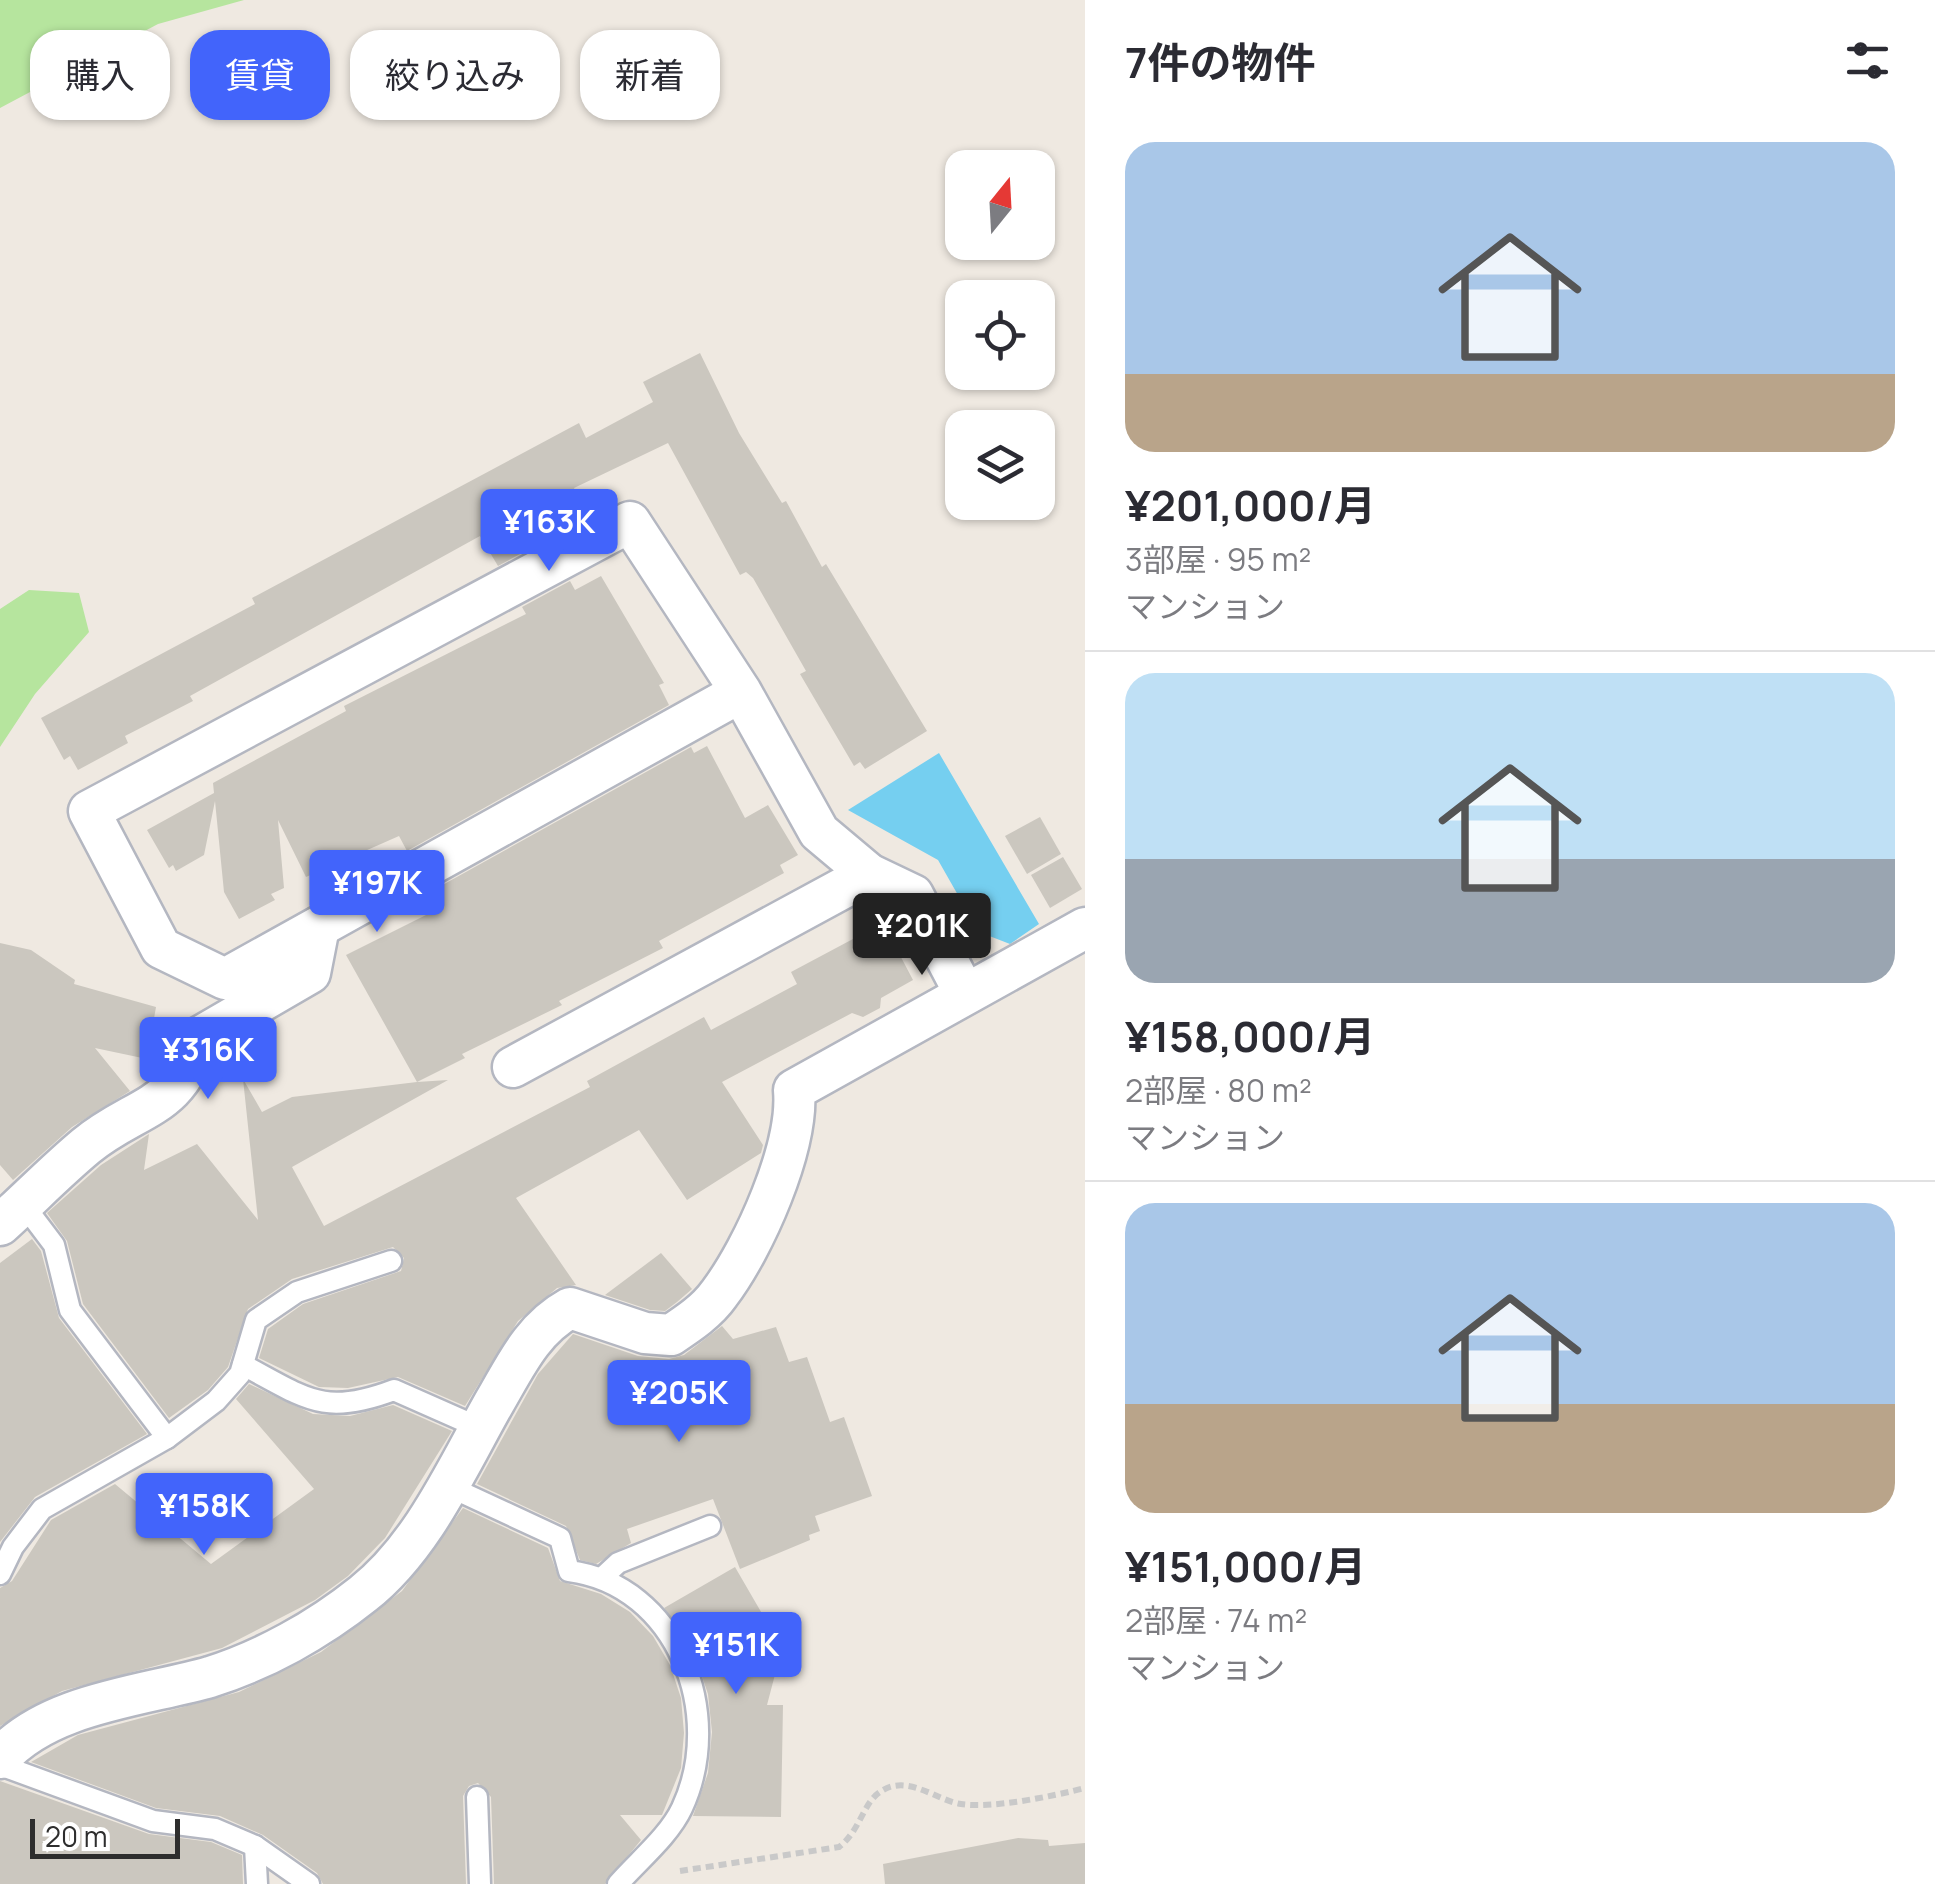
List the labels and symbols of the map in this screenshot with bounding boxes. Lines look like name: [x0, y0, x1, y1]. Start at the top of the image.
north arrow: [945, 150, 1055, 260]
pin: ¥163K: [479, 489, 619, 574]
pin: ¥197K: [307, 850, 447, 935]
pin: ¥201K: [852, 893, 992, 978]
pin: ¥316K: [138, 1017, 278, 1102]
pin: ¥205K: [609, 1360, 749, 1445]
pin: ¥158K: [134, 1473, 274, 1558]
pin: ¥151K: [666, 1612, 806, 1697]
scale bar: [30, 1814, 180, 1858]

